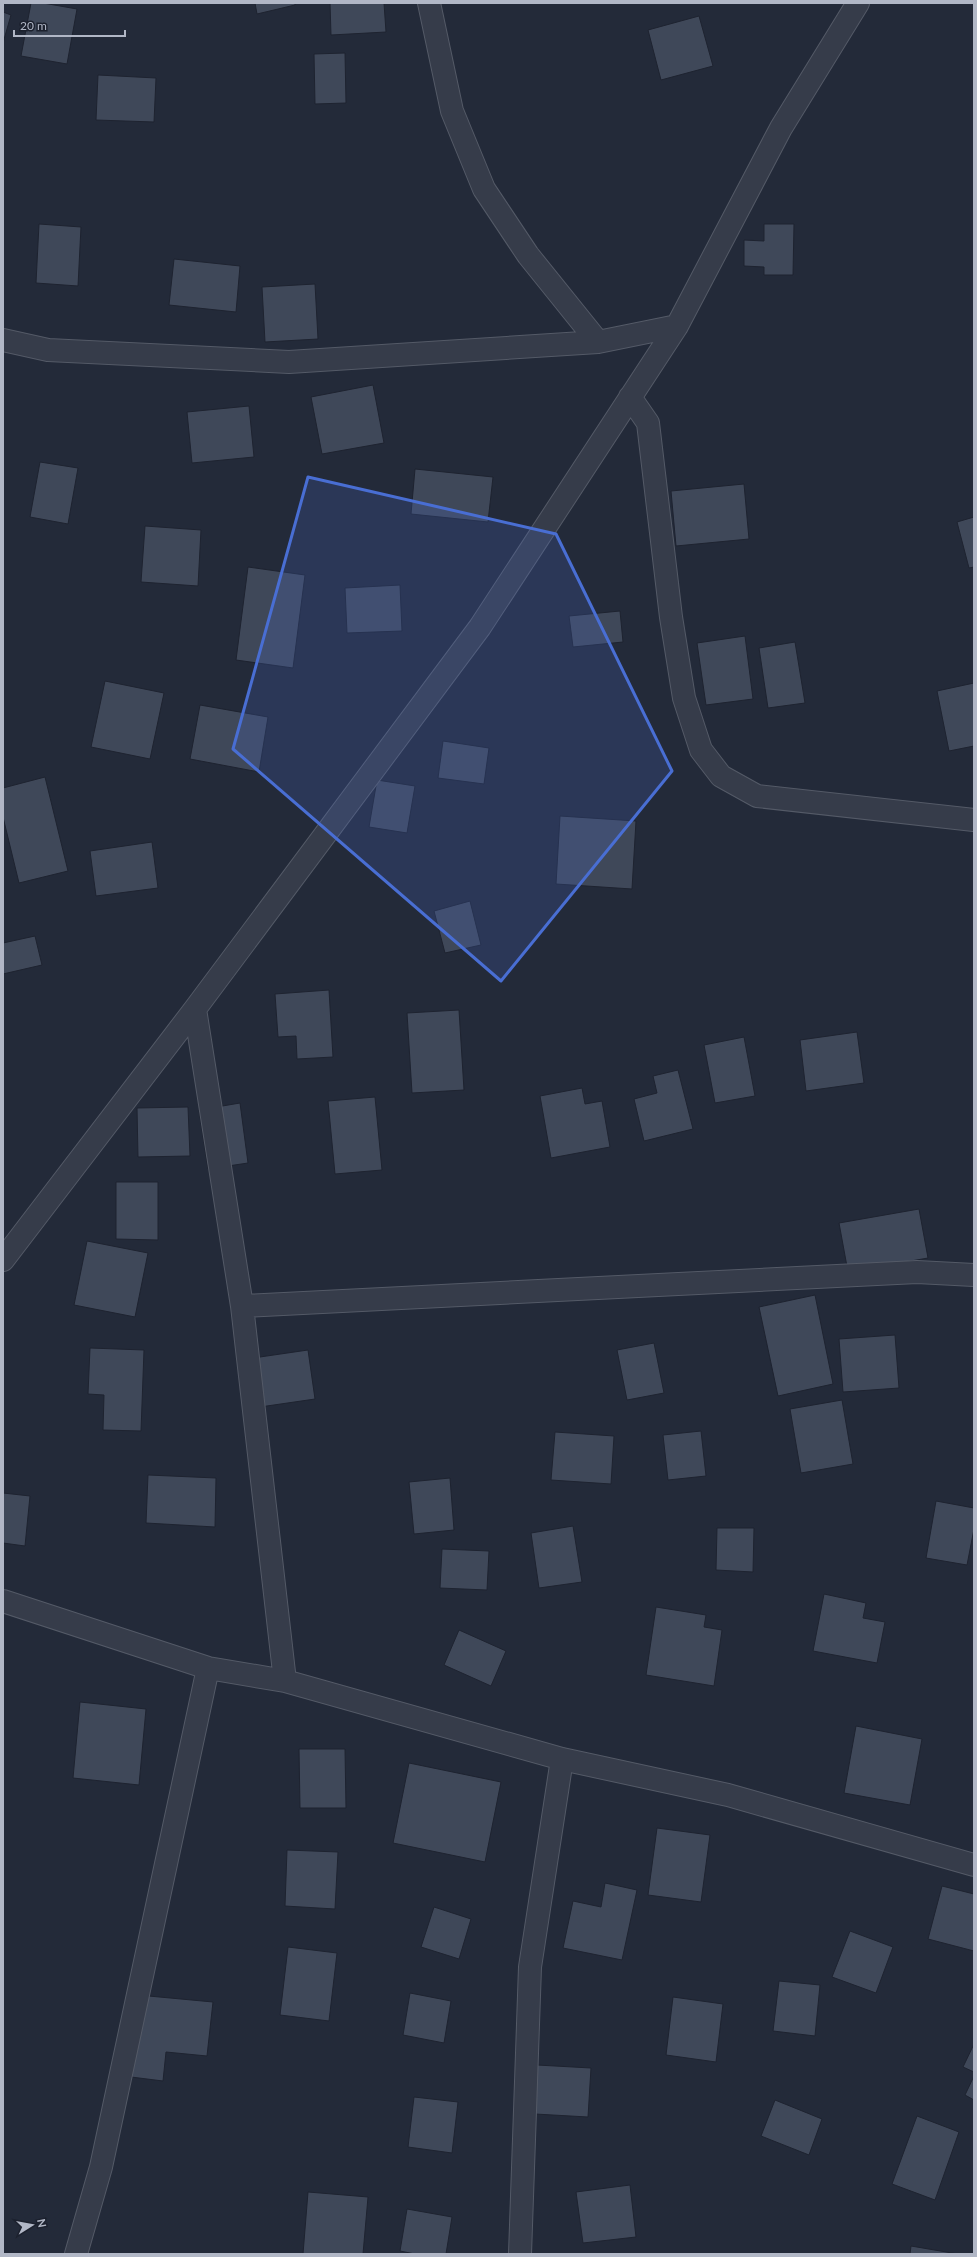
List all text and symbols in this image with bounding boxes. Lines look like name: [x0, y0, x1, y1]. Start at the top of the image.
scale bar: [14, 12, 125, 38]
text: 20 m: [20, 18, 47, 33]
north arrow: [12, 2205, 52, 2245]
text: N: [35, 2218, 49, 2228]

